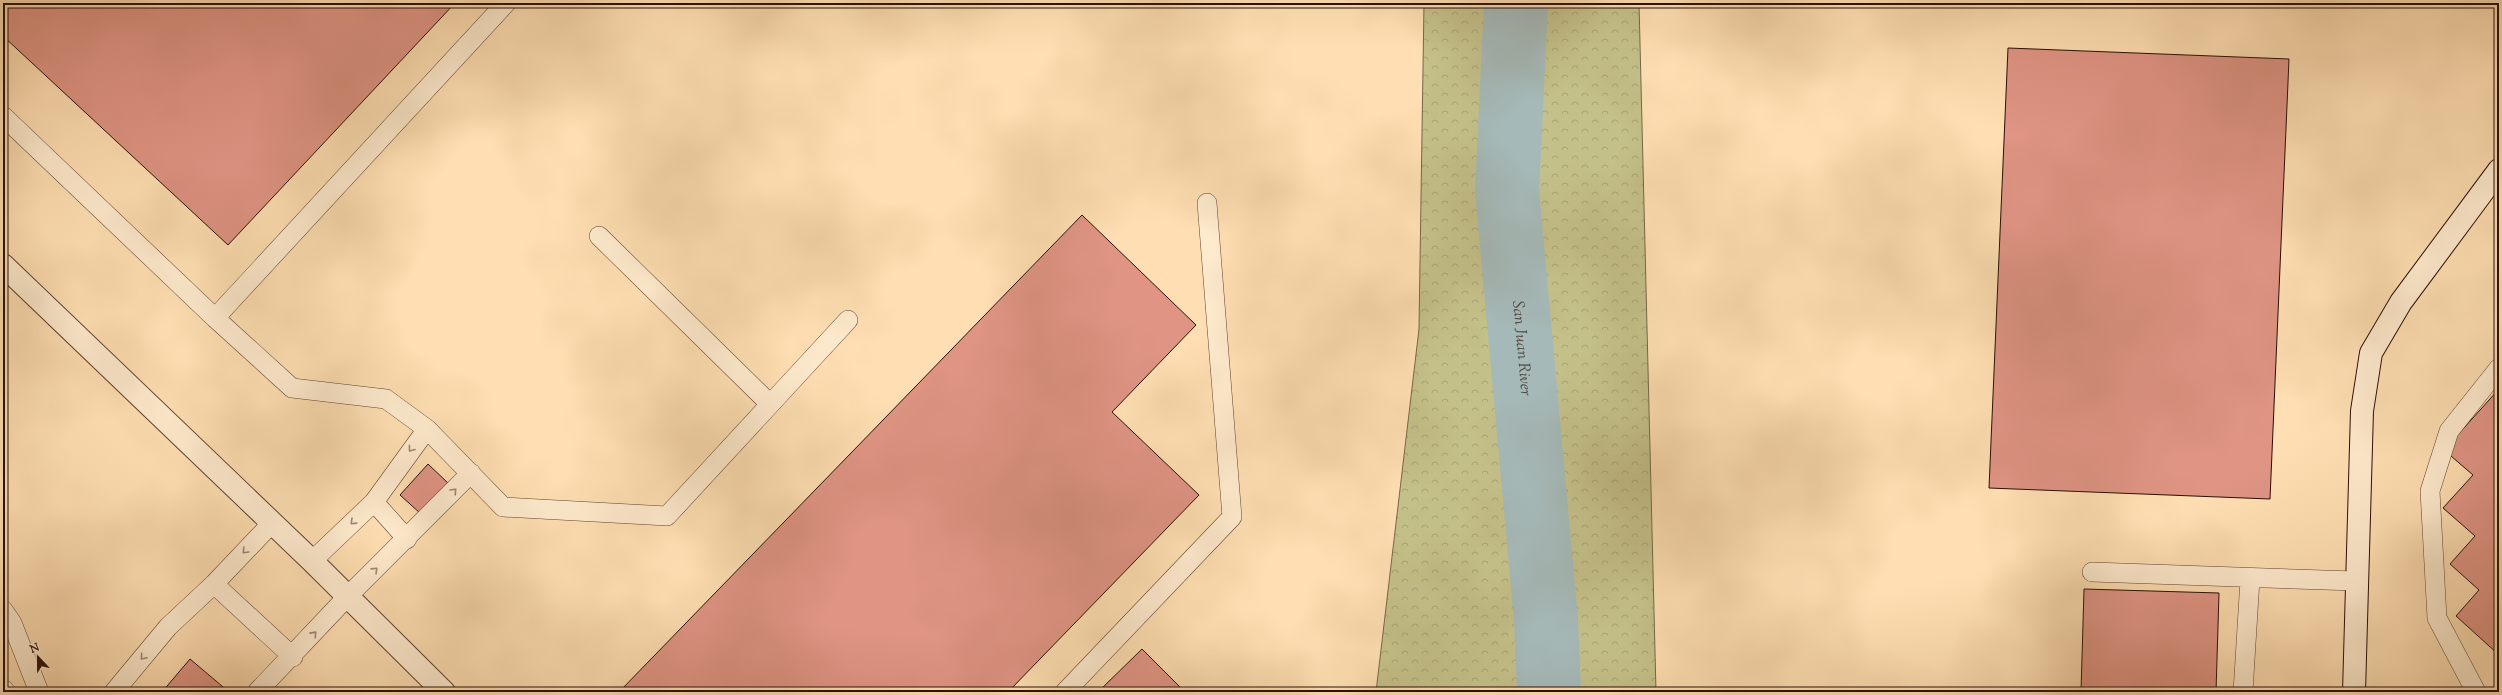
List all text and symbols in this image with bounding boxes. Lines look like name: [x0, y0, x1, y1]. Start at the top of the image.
water label: San Juan River: [1506, 300, 1537, 397]
one-way arrow: [409, 445, 416, 452]
one-way arrow: [449, 488, 457, 496]
one-way arrow: [350, 517, 358, 525]
one-way arrow: [243, 546, 250, 554]
one-way arrow: [370, 567, 378, 575]
one-way arrow: [309, 631, 316, 639]
north arrow: [18, 637, 58, 677]
text: N: [27, 640, 42, 658]
one-way arrow: [140, 653, 147, 660]

